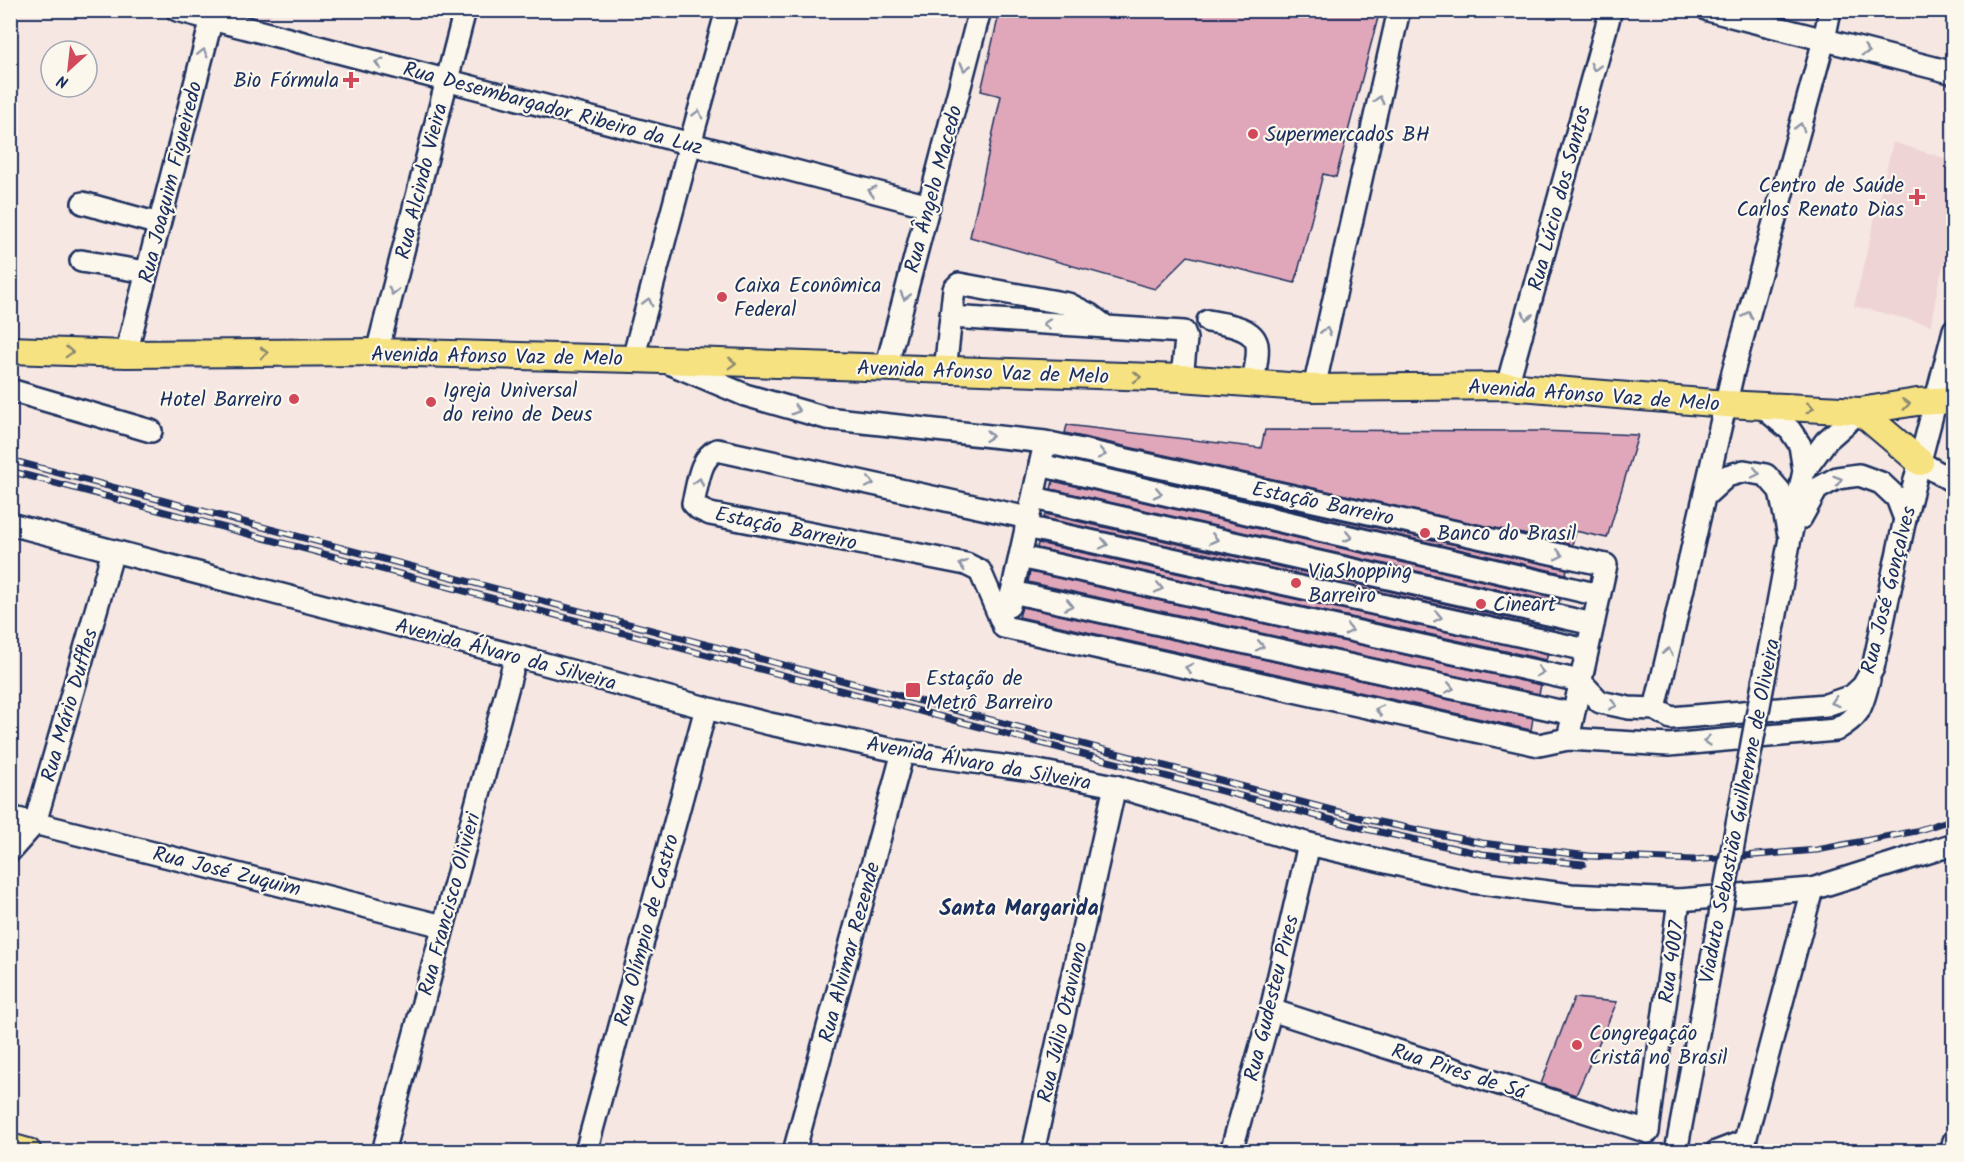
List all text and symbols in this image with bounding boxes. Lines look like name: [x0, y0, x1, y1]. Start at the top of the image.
north arrow: [39, 39, 99, 99]
one-way arrow: [1861, 43, 1871, 56]
one-way arrow: [196, 48, 208, 59]
street label: Rua Desembargador Ribeiro da Luz: [399, 54, 706, 165]
one-way arrow: [374, 58, 384, 70]
one-way arrow: [960, 61, 972, 72]
one-way arrow: [1590, 62, 1603, 72]
place label: Bio Fórmula: [233, 65, 339, 98]
text: N: [53, 68, 73, 94]
marker: Bio Fórmula: [344, 73, 358, 87]
street label: Rua Joaquim Figueiredo: [130, 78, 212, 287]
one-way arrow: [1371, 95, 1384, 105]
street label: Rua Alcindo Vieira: [387, 100, 458, 263]
street label: Rua Ângelo Macedo: [896, 102, 973, 277]
street label: Rua Lúcio dos Santos: [1520, 102, 1601, 295]
one-way arrow: [691, 109, 703, 120]
place label: Supermercados BH: [1265, 119, 1430, 152]
one-way arrow: [1793, 122, 1805, 133]
marker: Supermercados BH: [1246, 127, 1260, 141]
place label: Centro de Saúde Carlos Renato Dias: [1736, 170, 1905, 227]
one-way arrow: [867, 186, 878, 198]
marker: Centro de Saúde Carlos Renato Dias: [1908, 188, 1926, 206]
place label: Caixa Econômica Federal: [734, 270, 881, 327]
one-way arrow: [387, 286, 400, 296]
marker: Caixa Econômica Federal: [715, 290, 729, 304]
one-way arrow: [900, 291, 913, 301]
one-way arrow: [641, 297, 654, 307]
one-way arrow: [1521, 310, 1534, 320]
one-way arrow: [1741, 310, 1754, 320]
one-way arrow: [1042, 317, 1051, 330]
one-way arrow: [1319, 326, 1332, 336]
street label: Avenida Afonso Vaz de Melo: [371, 339, 623, 376]
one-way arrow: [64, 346, 73, 358]
one-way arrow: [259, 347, 268, 359]
street label: Avenida Afonso Vaz de Melo: [856, 353, 1109, 394]
one-way arrow: [727, 356, 736, 369]
one-way arrow: [1132, 371, 1141, 383]
street label: Avenida Afonso Vaz de Melo: [1467, 371, 1721, 422]
place label: Igreja Universal do reino de Deus: [443, 375, 592, 432]
place label: Hotel Barreiro: [159, 384, 282, 417]
marker: Hotel Barreiro: [287, 392, 301, 406]
marker: Igreja Universal do reino de Deus: [424, 395, 438, 409]
one-way arrow: [1902, 398, 1911, 410]
one-way arrow: [1806, 402, 1815, 415]
one-way arrow: [790, 403, 801, 415]
one-way arrow: [985, 429, 994, 442]
one-way arrow: [1097, 447, 1107, 460]
one-way arrow: [1750, 466, 1760, 479]
street label: Estação Barreiro: [1249, 473, 1397, 536]
one-way arrow: [1832, 475, 1843, 487]
one-way arrow: [864, 476, 874, 489]
one-way arrow: [692, 477, 704, 488]
one-way arrow: [1153, 485, 1163, 498]
street label: Estação Barreiro: [712, 498, 860, 561]
street label: Rua José Gonçalves: [1853, 503, 1926, 678]
place label: Banco do Brasil: [1437, 518, 1576, 551]
marker: Banco do Brasil: [1418, 526, 1432, 540]
one-way arrow: [1343, 529, 1353, 542]
one-way arrow: [1209, 531, 1219, 544]
one-way arrow: [1099, 537, 1109, 550]
one-way arrow: [1554, 548, 1564, 561]
place label: ViaShopping Barreiro: [1308, 556, 1412, 613]
one-way arrow: [958, 560, 969, 572]
marker: ViaShopping Barreiro: [1289, 576, 1303, 590]
one-way arrow: [1154, 581, 1164, 594]
place label: Cineart: [1493, 589, 1557, 622]
one-way arrow: [1064, 597, 1074, 610]
marker: Cineart: [1474, 597, 1488, 611]
street label: Avenida Álvaro da Silveira: [391, 610, 620, 701]
one-way arrow: [1433, 610, 1443, 623]
one-way arrow: [1344, 623, 1354, 636]
street label: Rua Mário Duffles: [33, 625, 108, 786]
street label: Viaduto Sebastião Guilherme de Oliveira: [1691, 636, 1790, 987]
one-way arrow: [1255, 639, 1265, 652]
one-way arrow: [1661, 647, 1674, 657]
one-way arrow: [1184, 662, 1194, 675]
place label: Estação de Metrô Barreiro: [926, 663, 1053, 720]
one-way arrow: [1534, 665, 1544, 678]
one-way arrow: [1445, 680, 1455, 693]
marker: Estação de Metrô Barreiro: [904, 681, 922, 699]
one-way arrow: [1830, 695, 1841, 707]
one-way arrow: [1608, 697, 1618, 710]
one-way arrow: [1374, 705, 1384, 718]
street label: Avenida Álvaro da Silveira: [864, 728, 1094, 800]
one-way arrow: [1702, 734, 1711, 747]
street label: Rua Francisco Olivieri: [410, 808, 491, 1000]
street label: Rua Olímpio de Castro: [606, 831, 689, 1030]
street label: Rua José Zuquim: [149, 838, 304, 907]
street label: Rua Alvimar Rezende: [810, 858, 891, 1046]
district label: Santa Margarida: [939, 892, 1099, 927]
street label: Rua Gudesteu Pires: [1236, 912, 1309, 1085]
street label: Rua 4007: [1650, 918, 1695, 1006]
street label: Rua Júlio Otaviano: [1029, 939, 1098, 1106]
place label: Congregação Cristã no Brasil: [1589, 1018, 1727, 1075]
street label: Rua Pires de Sá: [1387, 1035, 1532, 1110]
marker: Congregação Cristã no Brasil: [1570, 1038, 1584, 1052]

